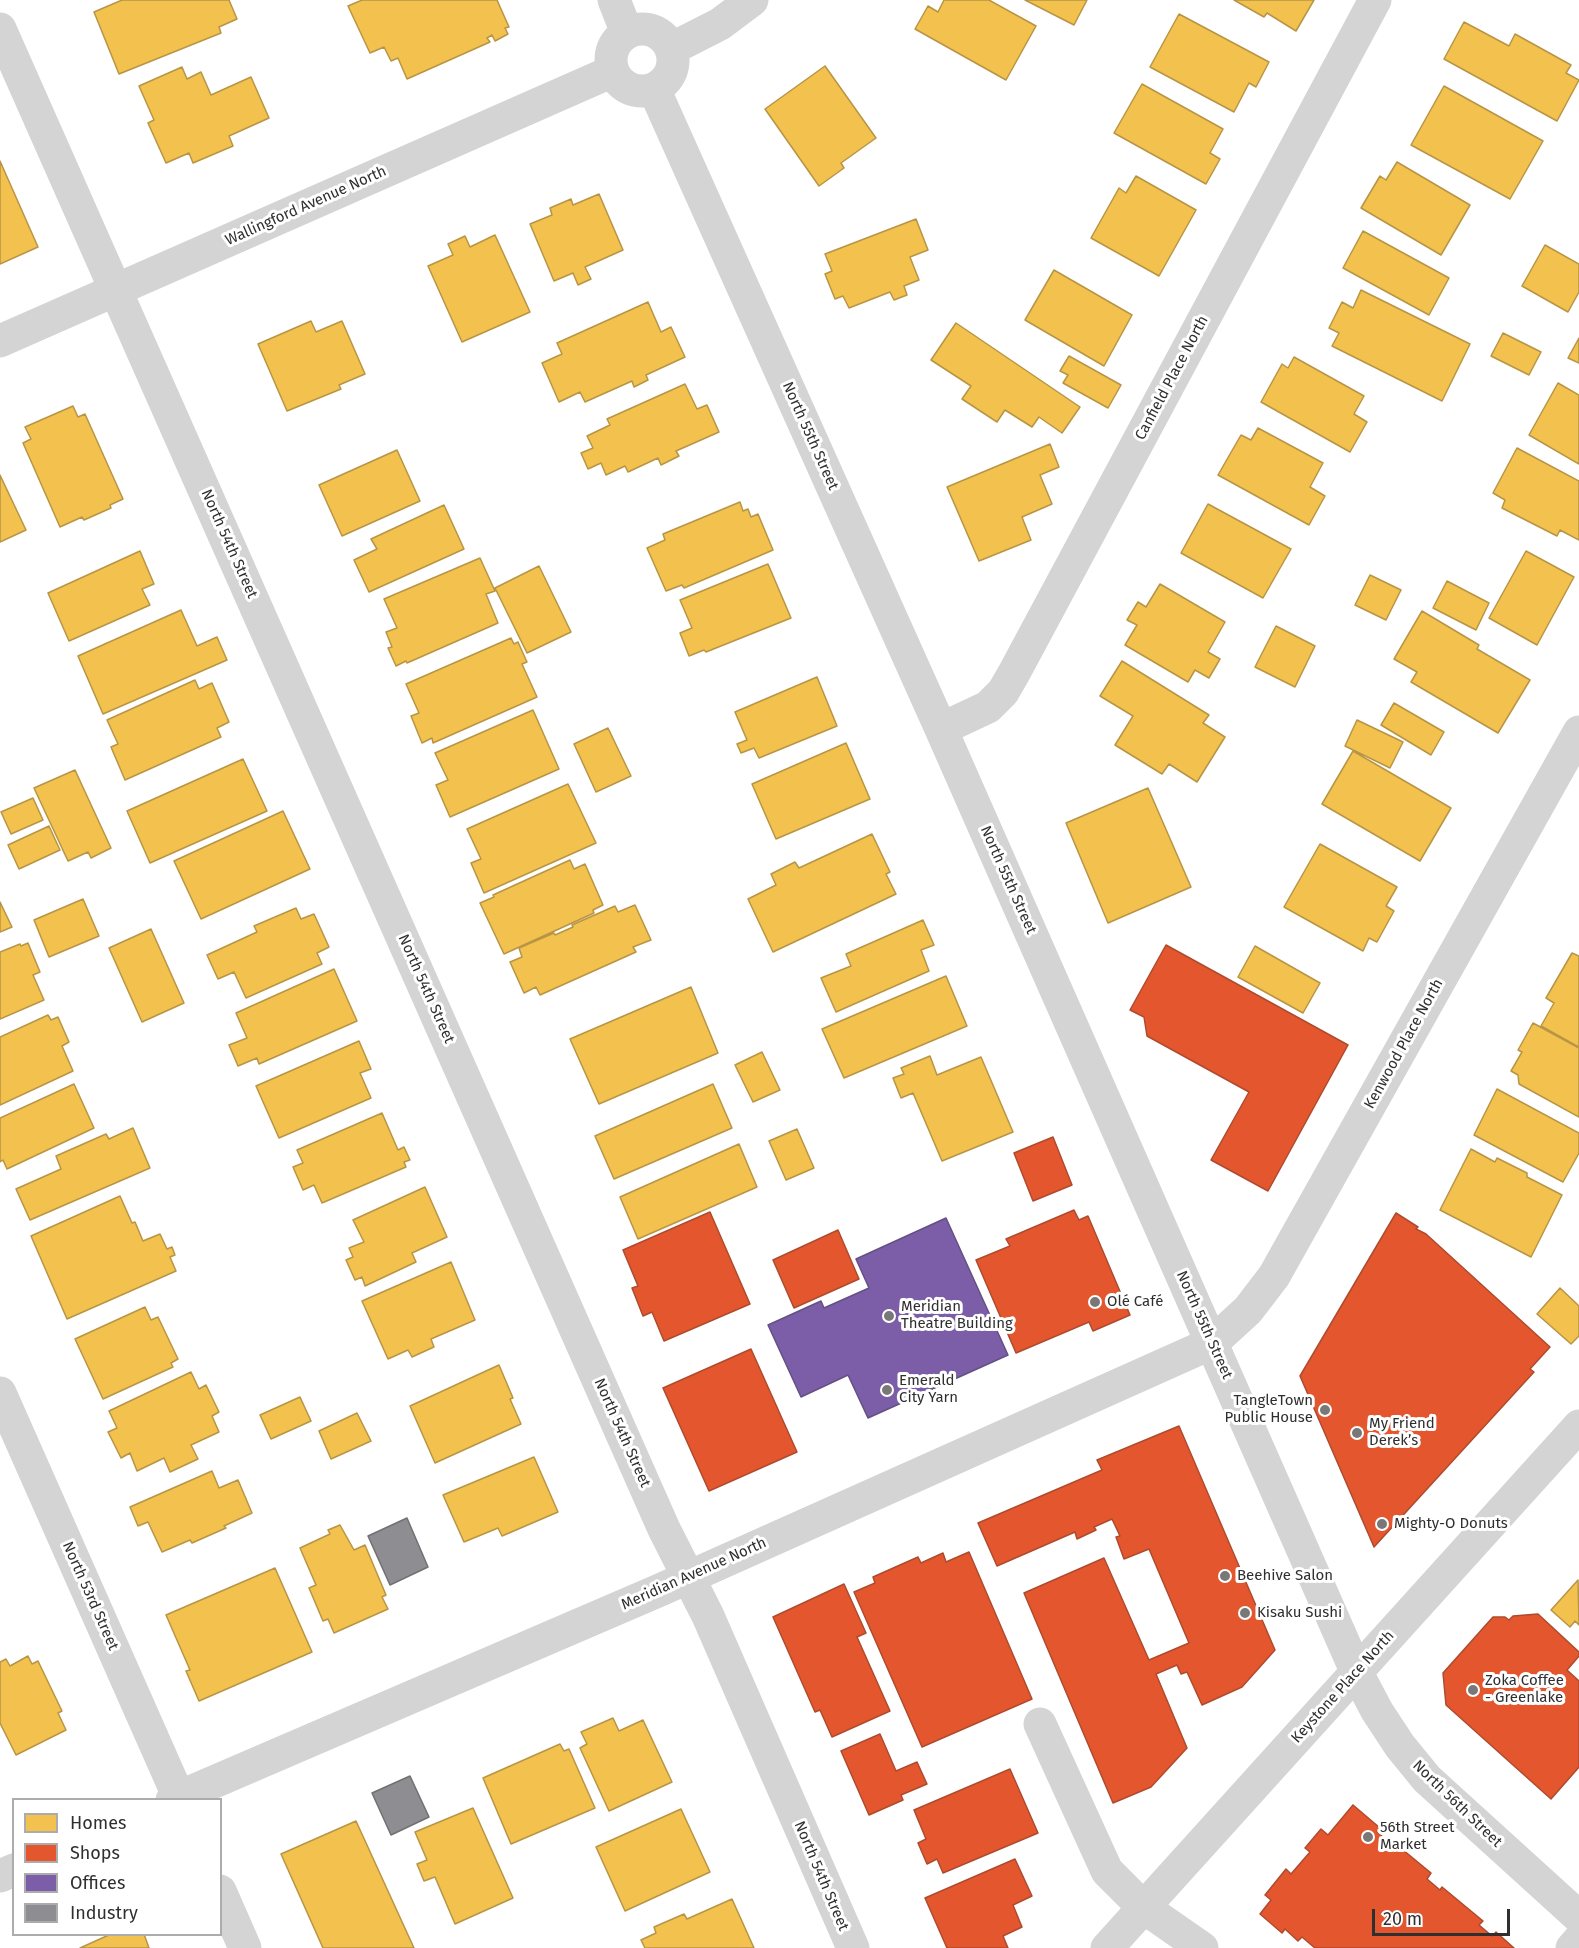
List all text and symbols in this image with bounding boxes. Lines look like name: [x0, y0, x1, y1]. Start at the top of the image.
street label: Wallingford Avenue North: [223, 162, 389, 250]
street label: Canfield Place North: [1132, 313, 1212, 443]
street label: North 55th Street: [778, 379, 842, 493]
street label: North 54th Street: [197, 487, 261, 601]
street label: North 55th Street: [976, 823, 1040, 937]
street label: North 54th Street: [394, 932, 458, 1046]
street label: Kenwood Place North: [1361, 976, 1447, 1112]
street label: North 55th Street: [1172, 1268, 1236, 1382]
place label: Olé Café: [1107, 1293, 1163, 1311]
marker: Olé Café: [1088, 1295, 1102, 1309]
place label: Meridian Theatre Building: [901, 1298, 1013, 1333]
marker: Meridian Theatre Building: [882, 1309, 896, 1323]
place label: Emerald City Yarn: [899, 1372, 958, 1407]
street label: North 54th Street: [590, 1376, 654, 1490]
marker: Emerald City Yarn: [880, 1383, 894, 1397]
place label: TangleTown Public House: [1224, 1392, 1313, 1427]
marker: TangleTown Public House: [1318, 1403, 1332, 1417]
place label: My Friend Derek’s: [1369, 1415, 1435, 1450]
marker: My Friend Derek’s: [1350, 1426, 1364, 1440]
place label: Mighty-O Donuts: [1394, 1515, 1508, 1533]
marker: Mighty-O Donuts: [1375, 1517, 1389, 1531]
street label: Meridian Avenue North: [619, 1534, 769, 1614]
street label: North 53rd Street: [58, 1539, 122, 1653]
place label: Beehive Salon: [1237, 1567, 1333, 1585]
marker: Beehive Salon: [1218, 1569, 1232, 1583]
place label: Kisaku Sushi: [1257, 1604, 1342, 1622]
marker: Kisaku Sushi: [1238, 1606, 1252, 1620]
street label: Keystone Place North: [1288, 1627, 1398, 1747]
place label: Zoka Coffee - Greenlake: [1485, 1672, 1564, 1707]
marker: Zoka Coffee - Greenlake: [1466, 1683, 1480, 1697]
street label: North 56th Street: [1409, 1757, 1505, 1851]
legend: [12, 1798, 222, 1936]
text: Homes: [70, 1812, 126, 1834]
street label: North 54th Street: [790, 1818, 852, 1934]
place label: 56th Street Market: [1380, 1819, 1454, 1854]
marker: 56th Street Market: [1361, 1830, 1375, 1844]
text: Shops: [70, 1842, 120, 1864]
text: Offices: [70, 1872, 125, 1894]
scale bar: [1375, 1897, 1513, 1935]
text: Industry: [70, 1902, 138, 1924]
text: 20 m: [1383, 1908, 1422, 1930]

